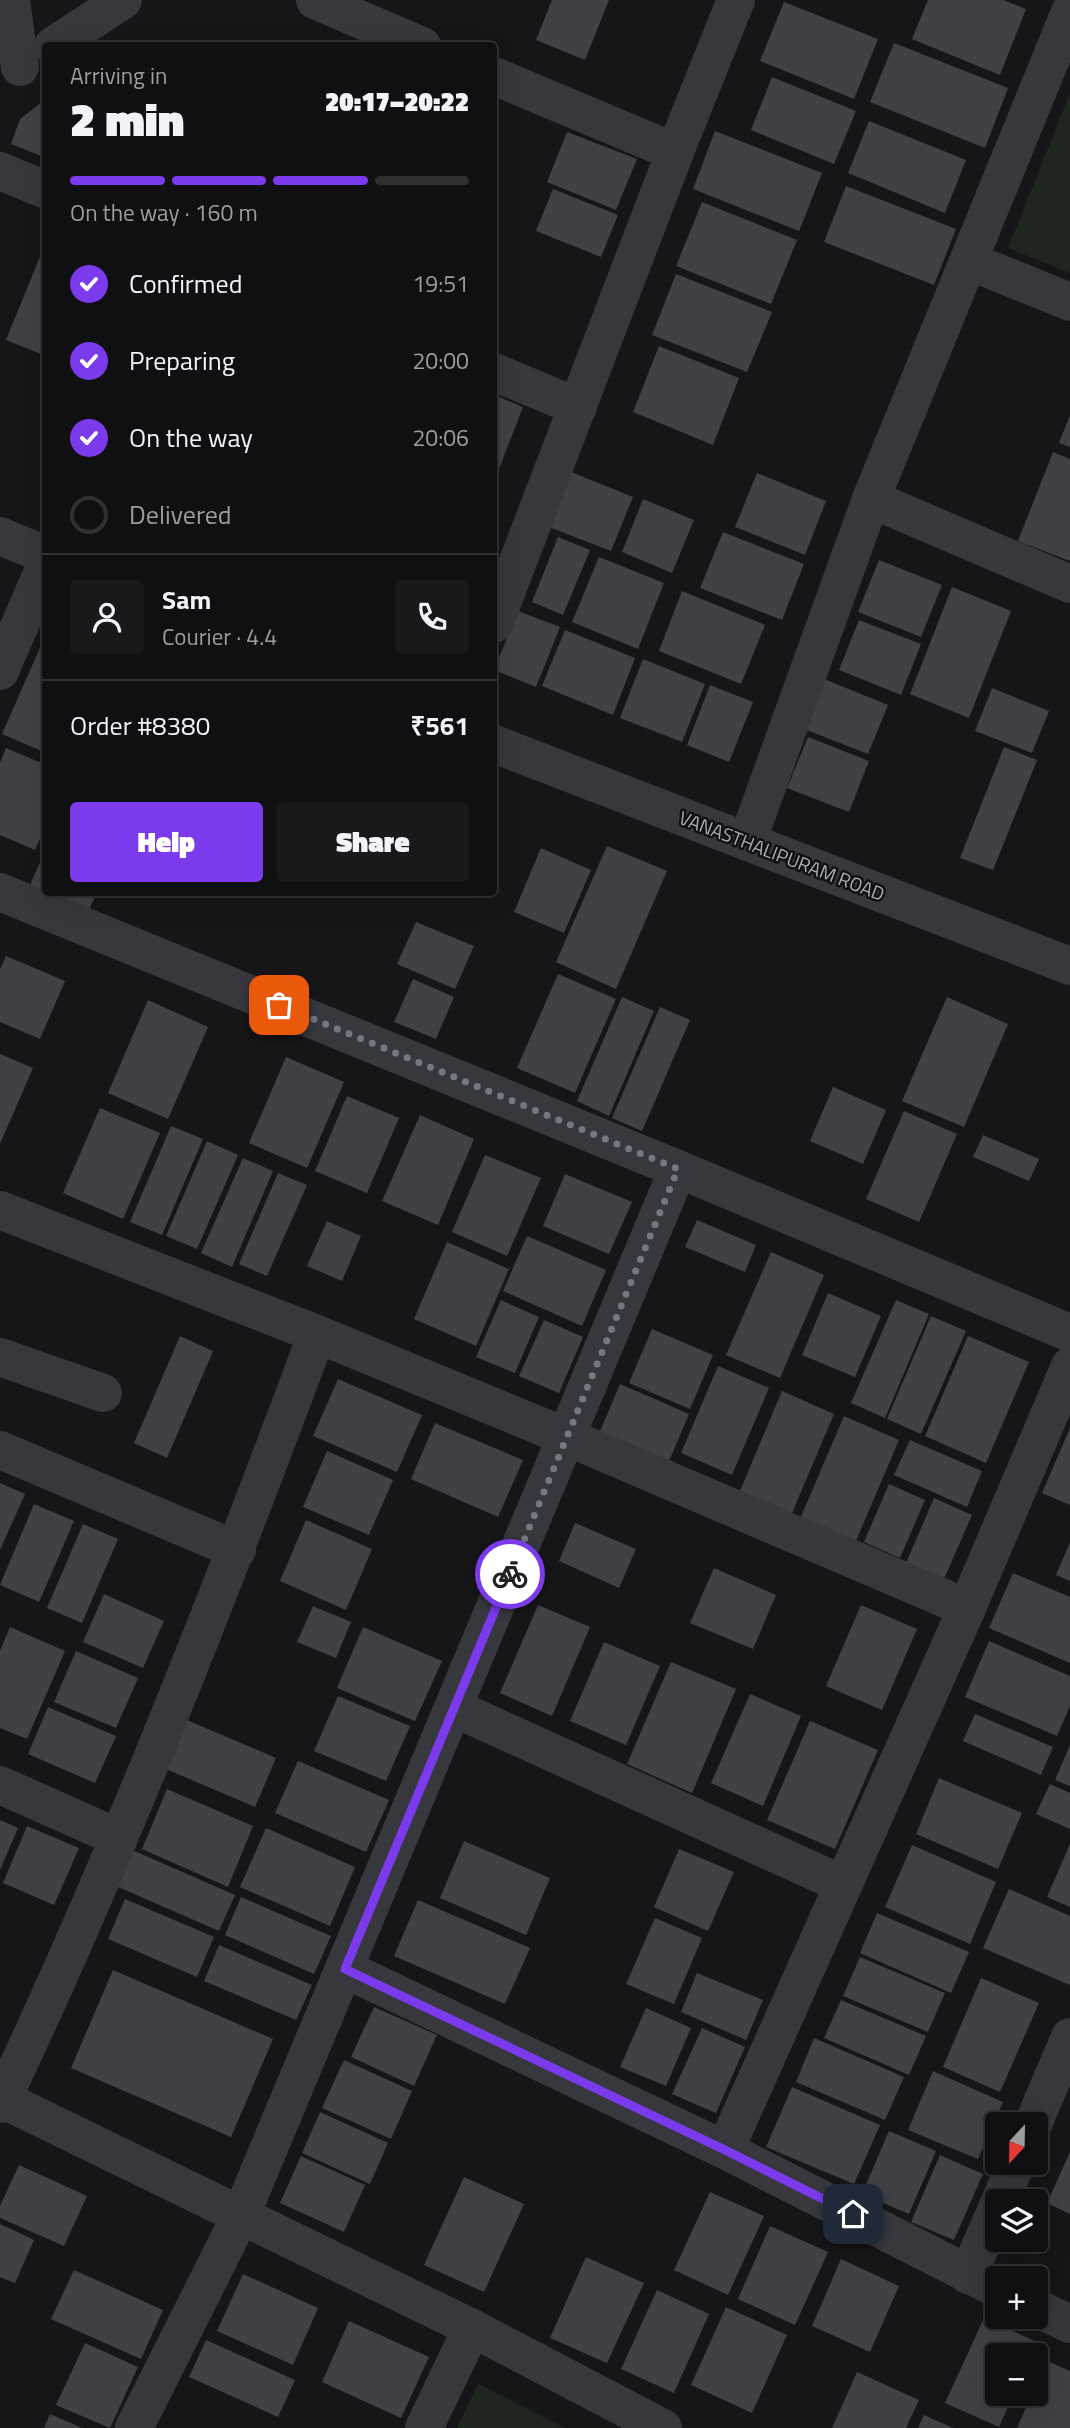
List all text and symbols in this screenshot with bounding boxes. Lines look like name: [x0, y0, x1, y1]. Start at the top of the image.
text: Arriving in: [70, 58, 167, 93]
text: 20:17–20:22: [325, 82, 469, 121]
text: 2 min: [70, 84, 184, 154]
text: On the way · 160 m: [70, 195, 258, 230]
text: Confirmed: [129, 264, 243, 303]
icon: check: [70, 265, 108, 303]
text: 19:51: [412, 266, 469, 301]
text: Preparing: [129, 341, 235, 380]
icon: check: [70, 342, 108, 380]
text: 20:00: [412, 343, 469, 378]
text: On the way: [129, 418, 253, 457]
icon: check: [70, 419, 108, 457]
text: 20:06: [412, 420, 469, 455]
text: Delivered: [129, 495, 232, 534]
button: person: [70, 580, 144, 654]
text: Sam: [162, 580, 211, 619]
button: phone: [395, 580, 469, 654]
text: Courier · 4.4: [162, 619, 277, 654]
text: Order #8380: [70, 706, 210, 745]
text: ₹561: [410, 706, 469, 745]
button: Help: [70, 802, 263, 882]
button: Share: [277, 802, 469, 882]
street label: VANASTHALIPURAM ROAD: [675, 802, 889, 908]
pin: [249, 975, 309, 1035]
icon: bag: [260, 986, 298, 1024]
courier: [475, 1539, 545, 1609]
icon: bike: [491, 1555, 529, 1593]
north arrow: [985, 2112, 1048, 2175]
map controls: [985, 2112, 1048, 2406]
pin: [823, 2184, 883, 2244]
button: layers: [985, 2189, 1048, 2252]
icon: home: [834, 2195, 872, 2233]
button: +: [985, 2266, 1048, 2329]
button: −: [985, 2343, 1048, 2406]

